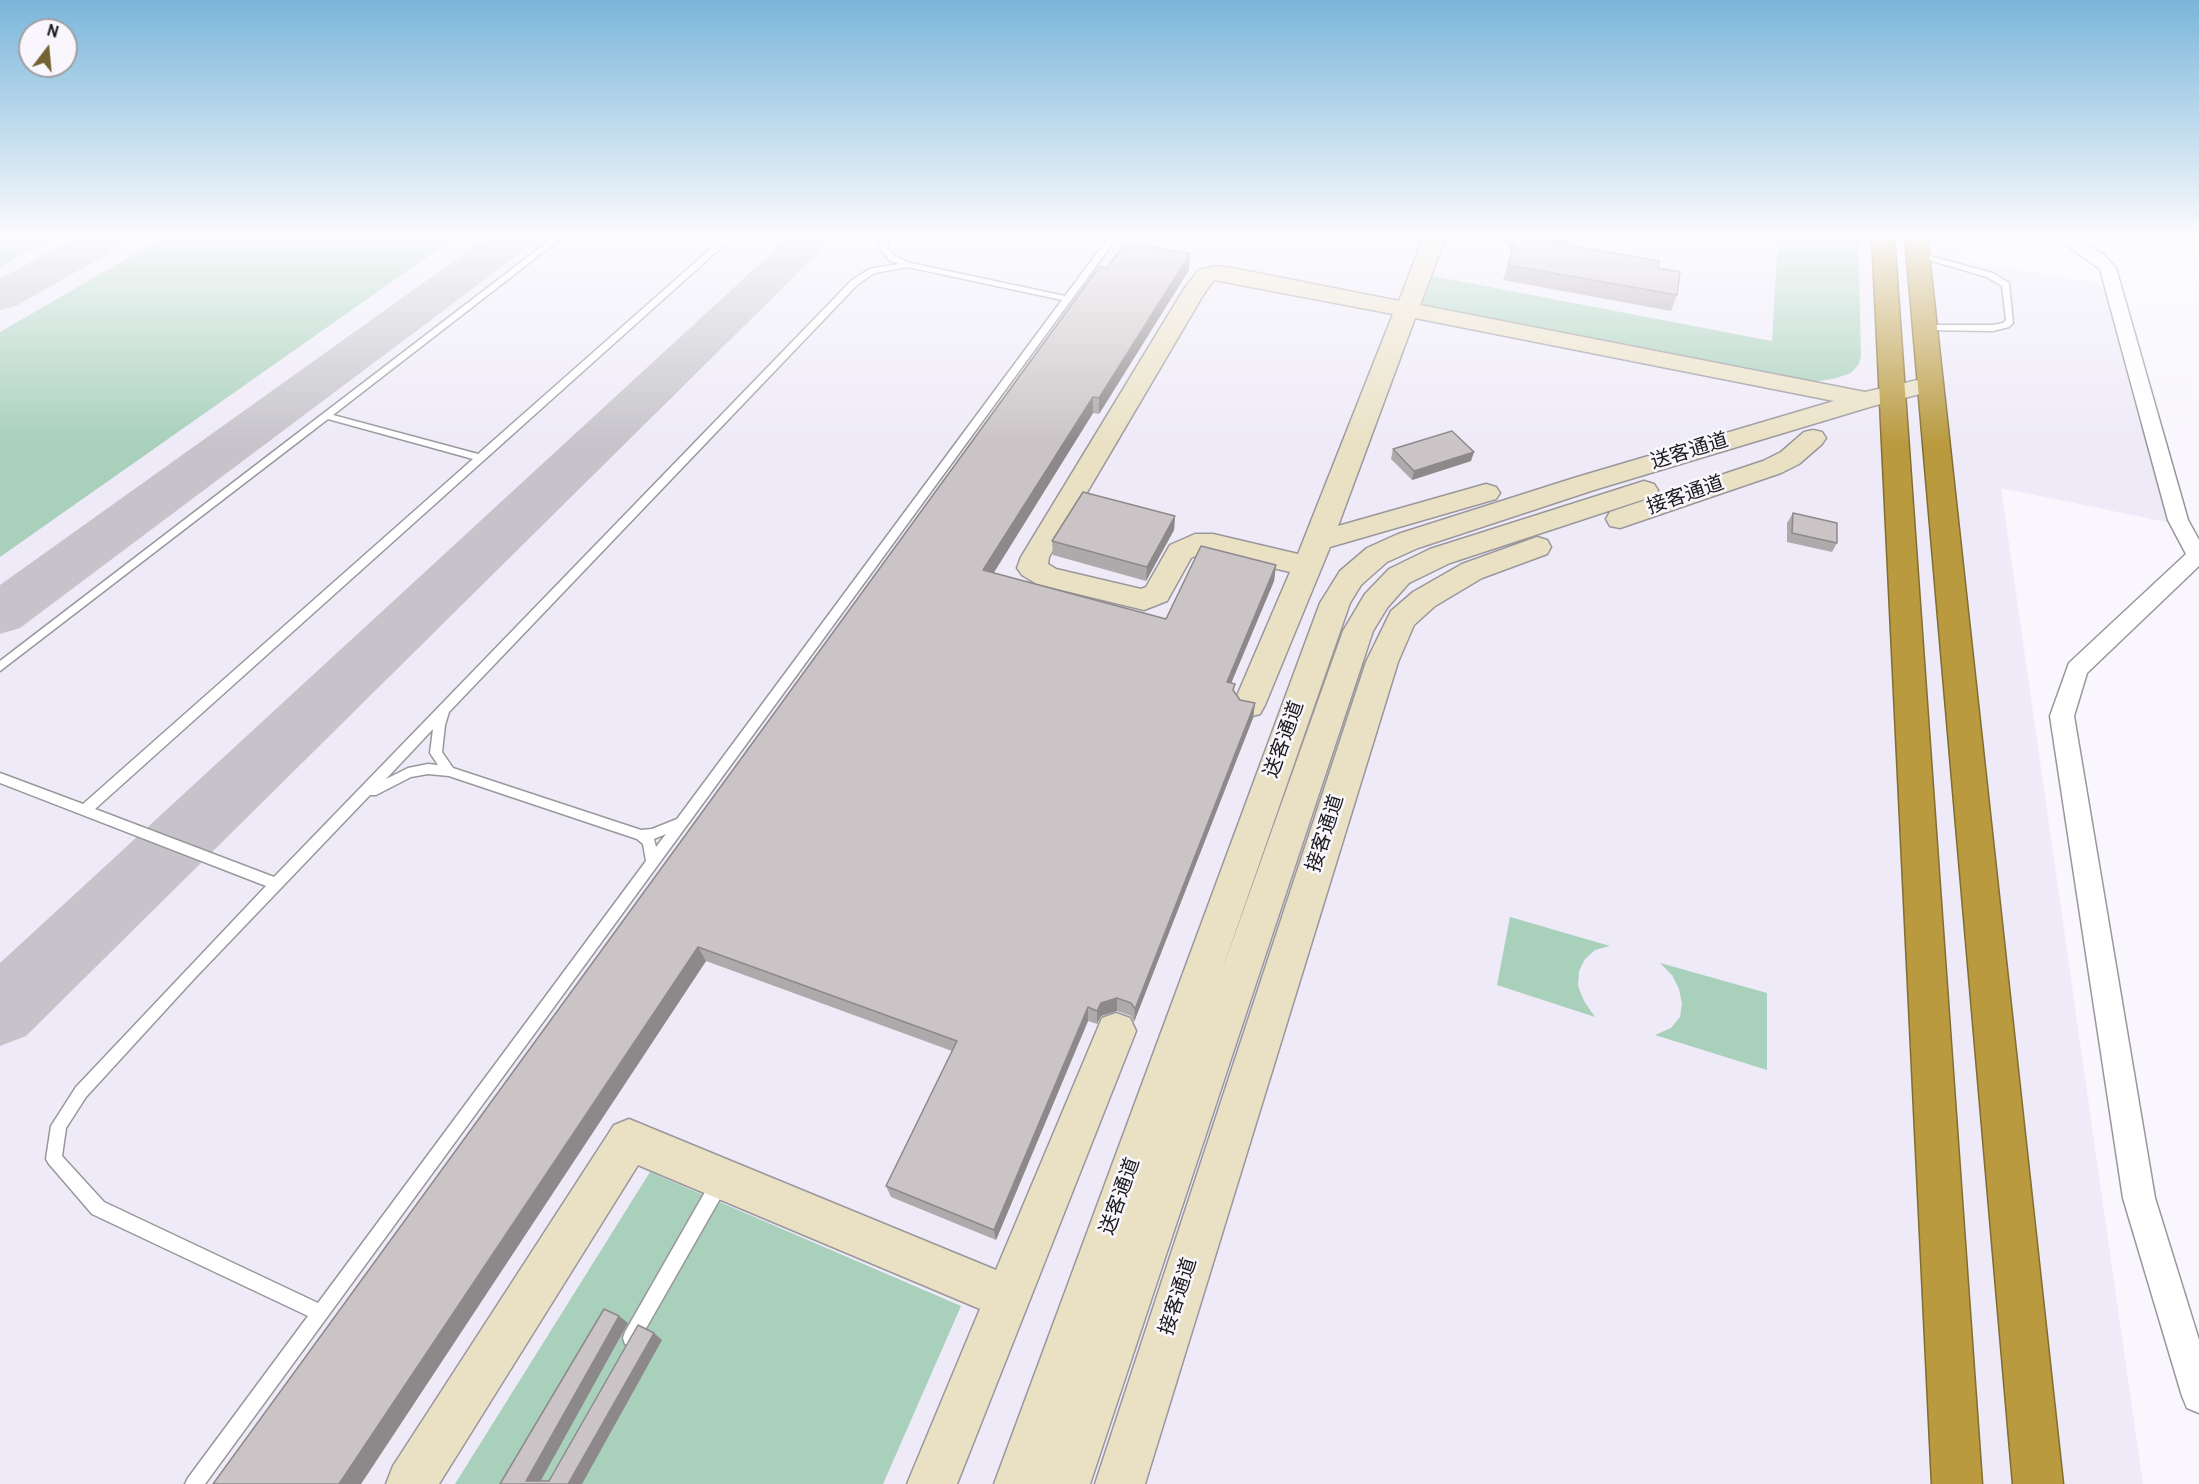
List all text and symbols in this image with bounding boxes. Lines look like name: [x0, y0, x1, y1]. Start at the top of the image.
north arrow: [18, 18, 78, 78]
text: N: [44, 21, 61, 44]
street label: 送客通道: [1648, 430, 1732, 476]
street label: 接客通道: [1644, 473, 1728, 521]
street label: 送客通道: [1261, 698, 1311, 782]
street label: 接客通道: [1303, 792, 1351, 876]
street label: 送客通道: [1097, 1155, 1147, 1239]
street label: 接客通道: [1156, 1255, 1204, 1339]

